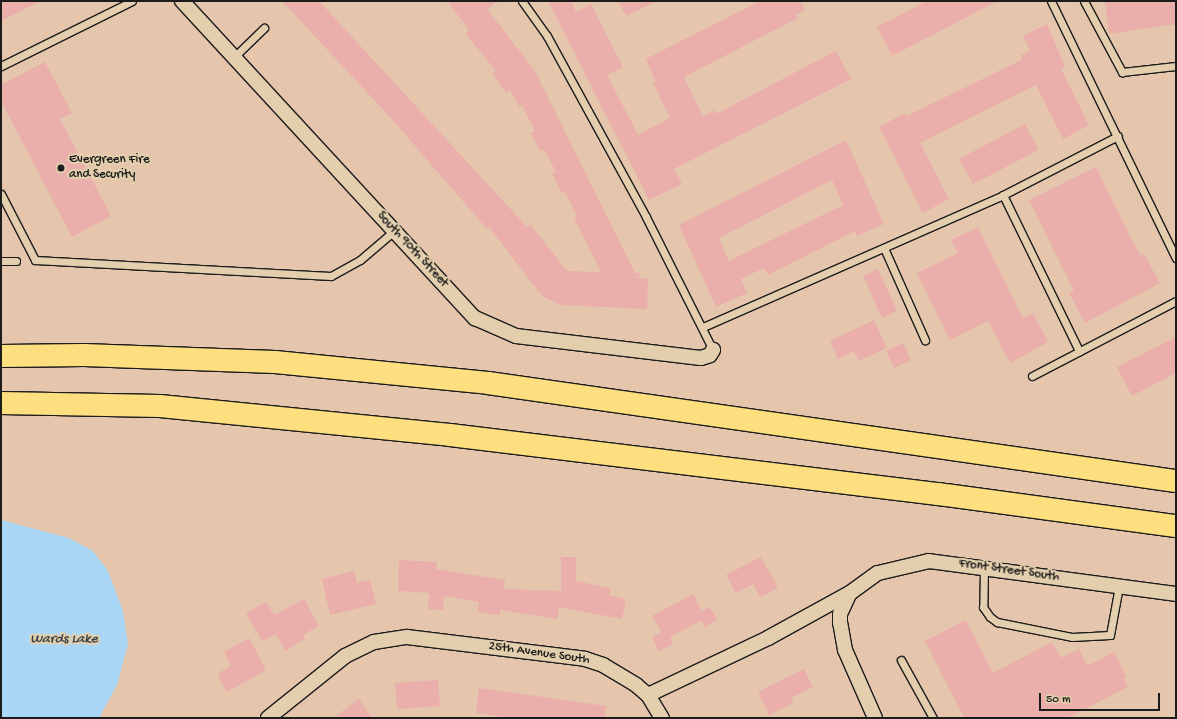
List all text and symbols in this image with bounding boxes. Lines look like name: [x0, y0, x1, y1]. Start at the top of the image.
place label: Evergreen Fire and Security: [69, 153, 150, 184]
marker: Evergreen Fire and Security: [56, 163, 66, 173]
street label: South 90th Street: [373, 209, 451, 291]
street label: Front Street South: [958, 556, 1060, 586]
water label: Wards Lake: [30, 632, 98, 648]
street label: 25th Avenue South: [487, 639, 591, 669]
scale bar: [1041, 685, 1162, 711]
text: 50 m: [1046, 693, 1071, 707]

